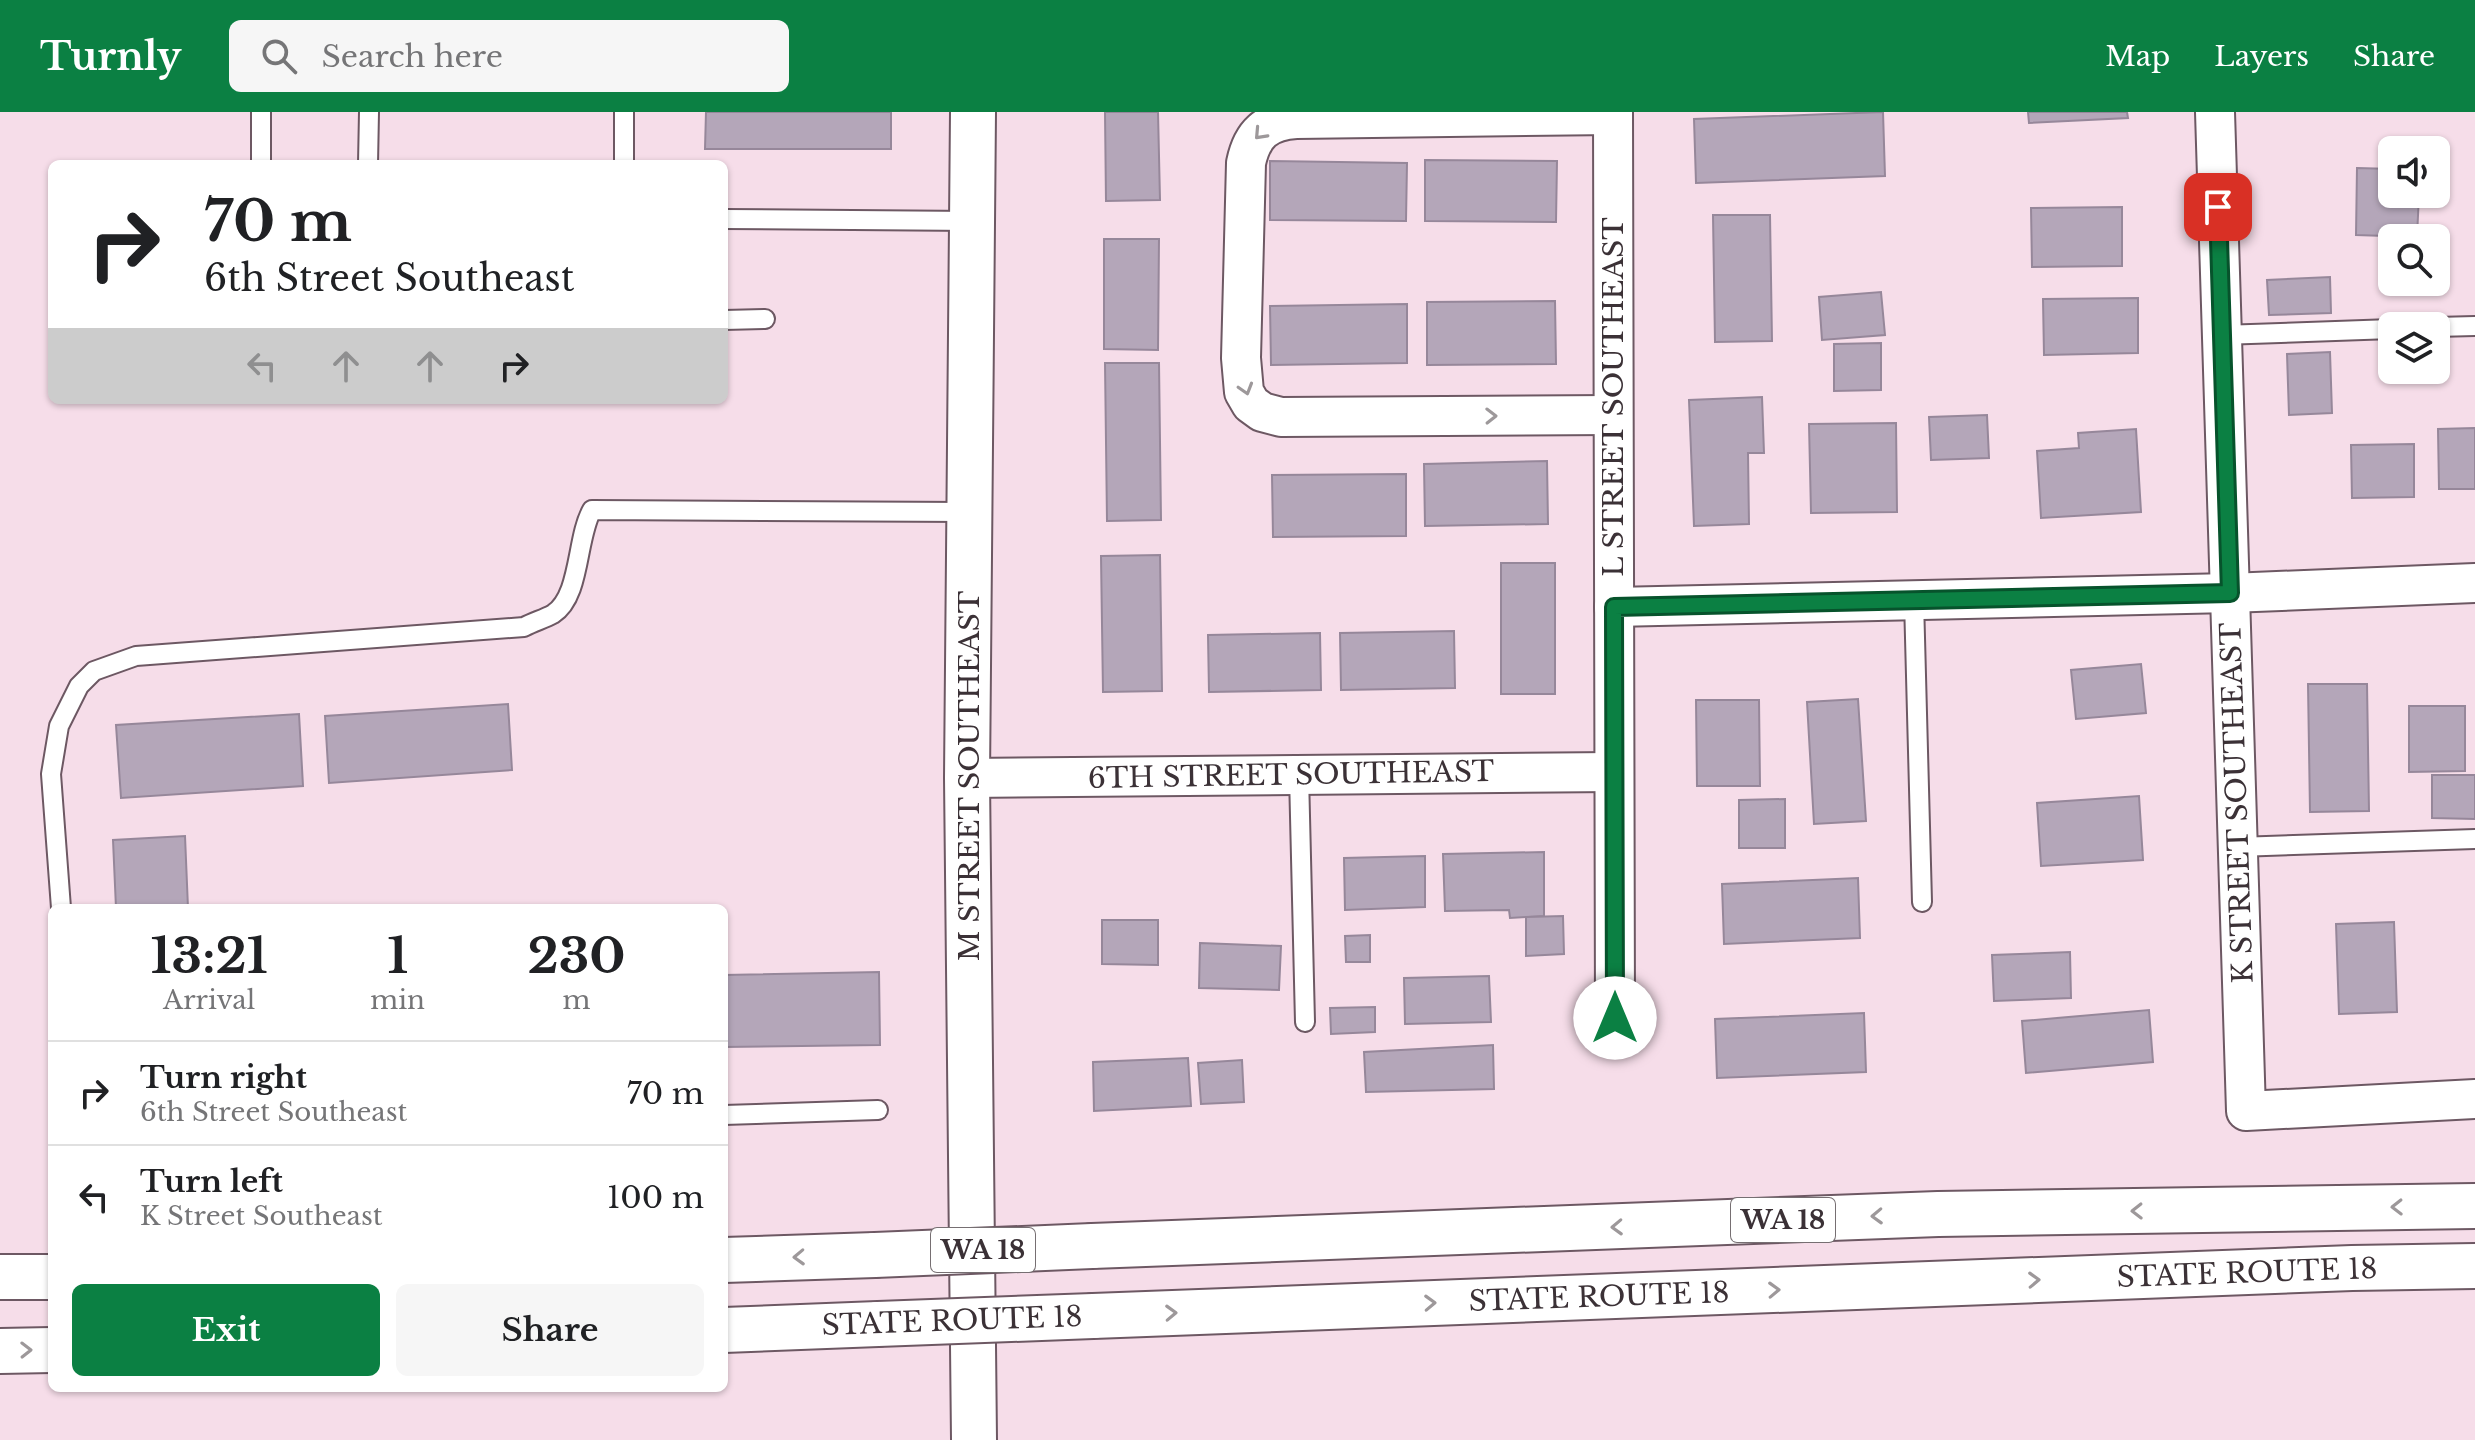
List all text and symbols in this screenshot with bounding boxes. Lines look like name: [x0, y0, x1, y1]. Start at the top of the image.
search box: [229, 20, 789, 92]
text: Turnly: [40, 33, 181, 80]
icon: search: [257, 34, 301, 78]
text: Search here: [321, 38, 503, 75]
text: Map: [2105, 39, 2170, 74]
text: Layers: [2214, 39, 2309, 74]
text: Share: [2353, 39, 2435, 74]
one-way arrow: [1255, 125, 1270, 140]
map controls: [2378, 136, 2450, 384]
button: sound: [2378, 136, 2450, 208]
pin: [2184, 173, 2252, 241]
icon: arrive: [2196, 185, 2240, 229]
text: 70 m: [204, 187, 352, 256]
icon: right: [72, 192, 176, 296]
street label: L STREET SOUTHEAST: [1596, 217, 1631, 577]
button: search: [2378, 224, 2450, 296]
text: 6th Street Southeast: [204, 256, 574, 301]
button: layers: [2378, 312, 2450, 384]
icon: left: [240, 344, 284, 388]
icon: ahead: [324, 344, 368, 388]
icon: ahead: [408, 344, 452, 388]
icon: right: [492, 344, 536, 388]
one-way arrow: [1237, 382, 1253, 395]
one-way arrow: [1485, 407, 1498, 425]
street label: M STREET SOUTHEAST: [952, 590, 987, 961]
street label: K STREET SOUTHEAST: [2213, 622, 2261, 984]
street label: 6TH STREET SOUTHEAST: [1088, 754, 1495, 796]
text: 13:21: [150, 926, 268, 986]
text: 1: [387, 926, 408, 986]
text: 230: [527, 926, 625, 986]
position arrow: [1573, 976, 1657, 1060]
text: Arrival: [163, 984, 255, 1016]
text: min: [370, 984, 425, 1016]
text: m: [562, 984, 590, 1016]
text: Turn right: [140, 1059, 307, 1096]
icon: right: [72, 1071, 116, 1115]
text: 70 m: [627, 1075, 704, 1112]
text: 6th Street Southeast: [140, 1096, 407, 1128]
text: Turn left: [140, 1163, 283, 1200]
icon: left: [72, 1175, 116, 1219]
text: 100 m: [607, 1179, 704, 1216]
road number: WA 18: [1731, 1198, 1835, 1242]
one-way arrow: [2390, 1198, 2403, 1216]
text: K Street Southeast: [140, 1200, 383, 1232]
one-way arrow: [2130, 1202, 2143, 1219]
one-way arrow: [1870, 1208, 1883, 1225]
one-way arrow: [1610, 1219, 1623, 1236]
road number: WA 18: [931, 1228, 1035, 1272]
one-way arrow: [792, 1249, 805, 1266]
street label: STATE ROUTE 18: [2116, 1251, 2378, 1295]
one-way arrow: [2028, 1272, 2041, 1289]
street label: STATE ROUTE 18: [1468, 1275, 1730, 1319]
one-way arrow: [1768, 1282, 1781, 1299]
button: Exit: [72, 1284, 380, 1376]
button: Share: [396, 1284, 704, 1376]
one-way arrow: [1424, 1295, 1437, 1312]
street label: STATE ROUTE 18: [821, 1299, 1083, 1343]
one-way arrow: [1165, 1305, 1178, 1322]
one-way arrow: [20, 1341, 33, 1359]

